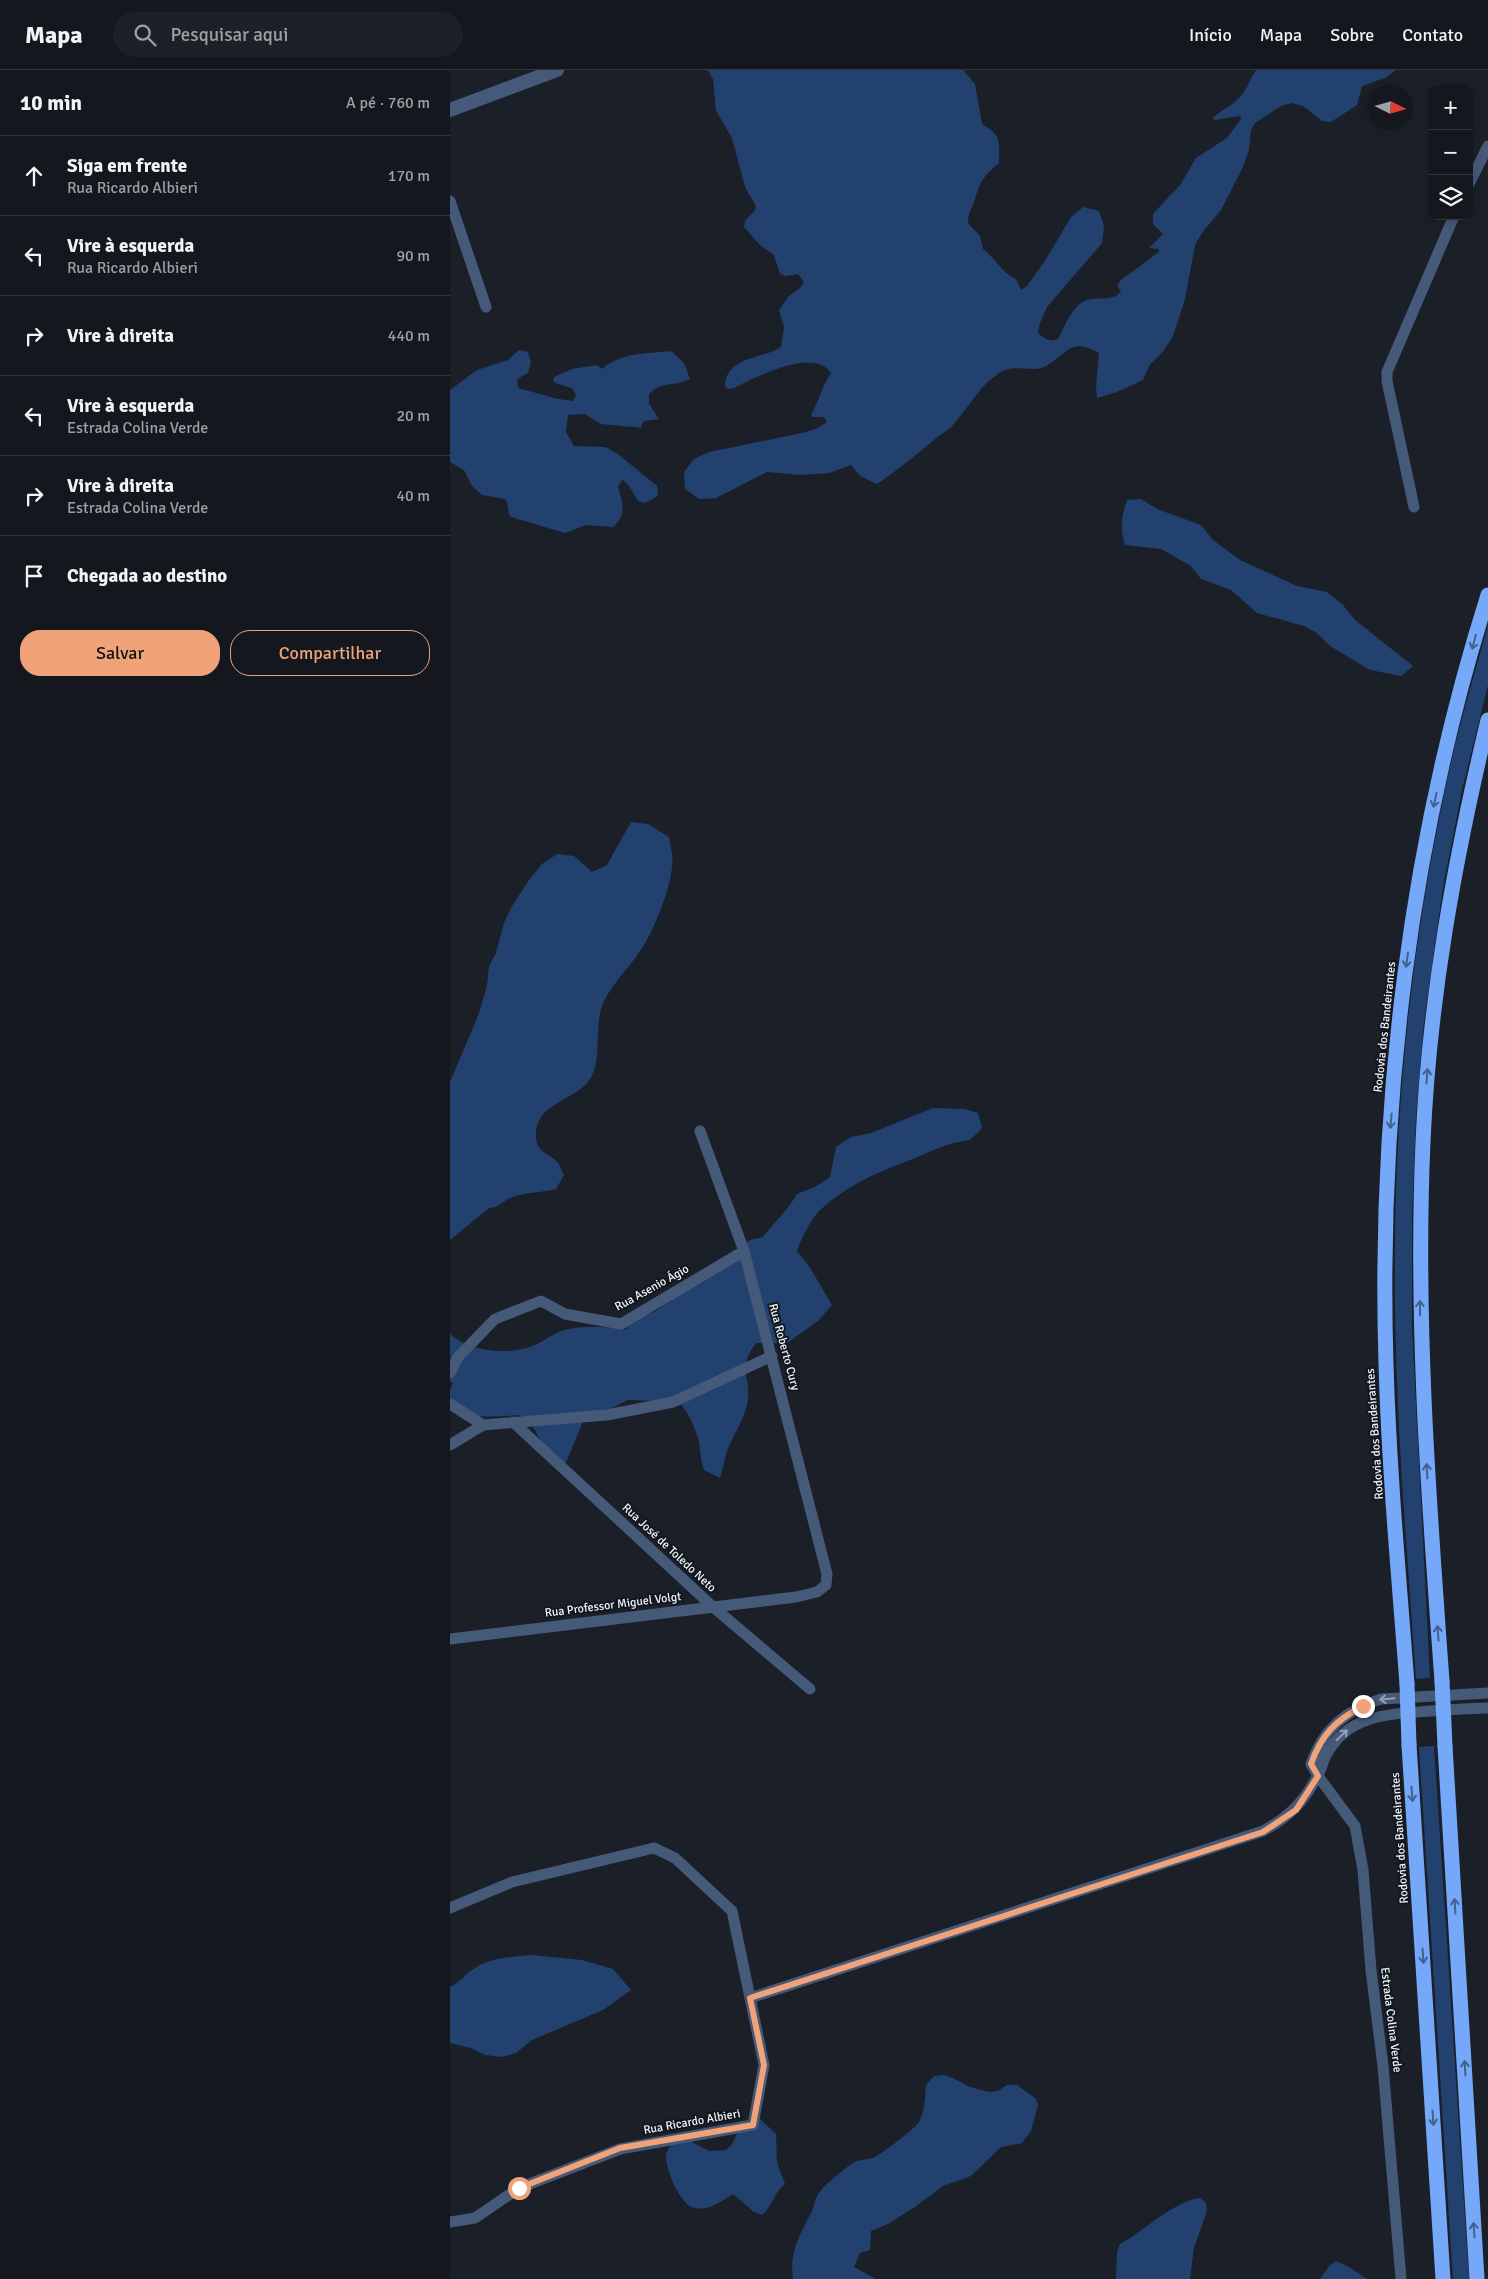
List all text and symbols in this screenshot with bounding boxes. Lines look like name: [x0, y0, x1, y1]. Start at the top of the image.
search box: [113, 12, 463, 57]
text: Mapa: [25, 20, 83, 50]
icon: search: [131, 21, 159, 49]
text: Pesquisar aqui: [171, 23, 288, 47]
text: Início: [1189, 24, 1232, 46]
text: Mapa: [1260, 24, 1302, 46]
text: Sobre: [1330, 24, 1374, 46]
text: Contato: [1402, 24, 1463, 46]
north arrow: [1368, 85, 1413, 130]
map controls: [1428, 85, 1473, 220]
button: +: [1428, 85, 1473, 130]
text: 10 min: [20, 90, 82, 116]
text: A pé · 760 m: [346, 93, 430, 113]
button: −: [1428, 130, 1473, 175]
text: Siga em frente: [67, 154, 187, 178]
icon: ahead: [20, 162, 48, 190]
text: 170 m: [388, 166, 430, 186]
button: layers: [1428, 175, 1473, 220]
text: Rua Ricardo Albieri: [67, 178, 198, 198]
text: Vire à esquerda: [67, 234, 194, 258]
icon: left: [20, 242, 48, 270]
text: 90 m: [396, 246, 430, 266]
text: Rua Ricardo Albieri: [67, 258, 198, 278]
icon: right: [20, 322, 48, 350]
text: Vire à direita: [67, 324, 174, 348]
text: 440 m: [388, 326, 430, 346]
text: Vire à esquerda: [67, 394, 194, 418]
icon: left: [20, 402, 48, 430]
text: 20 m: [396, 406, 430, 426]
text: Estrada Colina Verde: [67, 418, 208, 438]
text: Vire à direita: [67, 474, 174, 498]
icon: right: [20, 482, 48, 510]
text: 40 m: [396, 486, 430, 506]
text: Estrada Colina Verde: [67, 498, 208, 518]
icon: arrive: [20, 562, 48, 590]
text: Chegada ao destino: [67, 564, 227, 588]
button: Salvar: [20, 630, 220, 676]
button: Compartilhar: [230, 630, 430, 676]
one-way arrow: [1469, 634, 1479, 650]
one-way arrow: [1430, 791, 1439, 807]
one-way arrow: [1402, 951, 1412, 967]
street label: Rodovia dos Bandeirantes: [1371, 961, 1399, 1093]
one-way arrow: [1423, 1068, 1432, 1084]
one-way arrow: [1386, 1113, 1395, 1129]
street label: Rua Asenio Ágio: [612, 1261, 692, 1315]
one-way arrow: [1415, 1301, 1425, 1317]
street label: Rua Roberto Cury: [765, 1302, 803, 1393]
street label: Rodovia dos Bandeirantes: [1363, 1368, 1387, 1500]
one-way arrow: [1422, 1463, 1431, 1479]
street label: Rua José de Toledo Neto: [619, 1501, 719, 1595]
street label: Rua Professor Miguel Volgt: [544, 1589, 682, 1621]
one-way arrow: [1434, 1625, 1443, 1641]
route end: [1352, 1695, 1375, 1718]
one-way arrow: [1379, 1695, 1395, 1704]
one-way arrow: [1336, 1729, 1348, 1741]
street label: Rodovia dos Bandeirantes: [1388, 1772, 1412, 1904]
one-way arrow: [1408, 1785, 1417, 1801]
one-way arrow: [1450, 1898, 1459, 1914]
one-way arrow: [1418, 1947, 1427, 1963]
street label: Estrada Colina Verde: [1377, 1966, 1405, 2074]
one-way arrow: [1460, 2060, 1469, 2076]
street label: Rua Ricardo Albieri: [642, 2106, 742, 2138]
one-way arrow: [1428, 2110, 1438, 2126]
route start: [508, 2177, 531, 2200]
one-way arrow: [1470, 2223, 1479, 2239]

